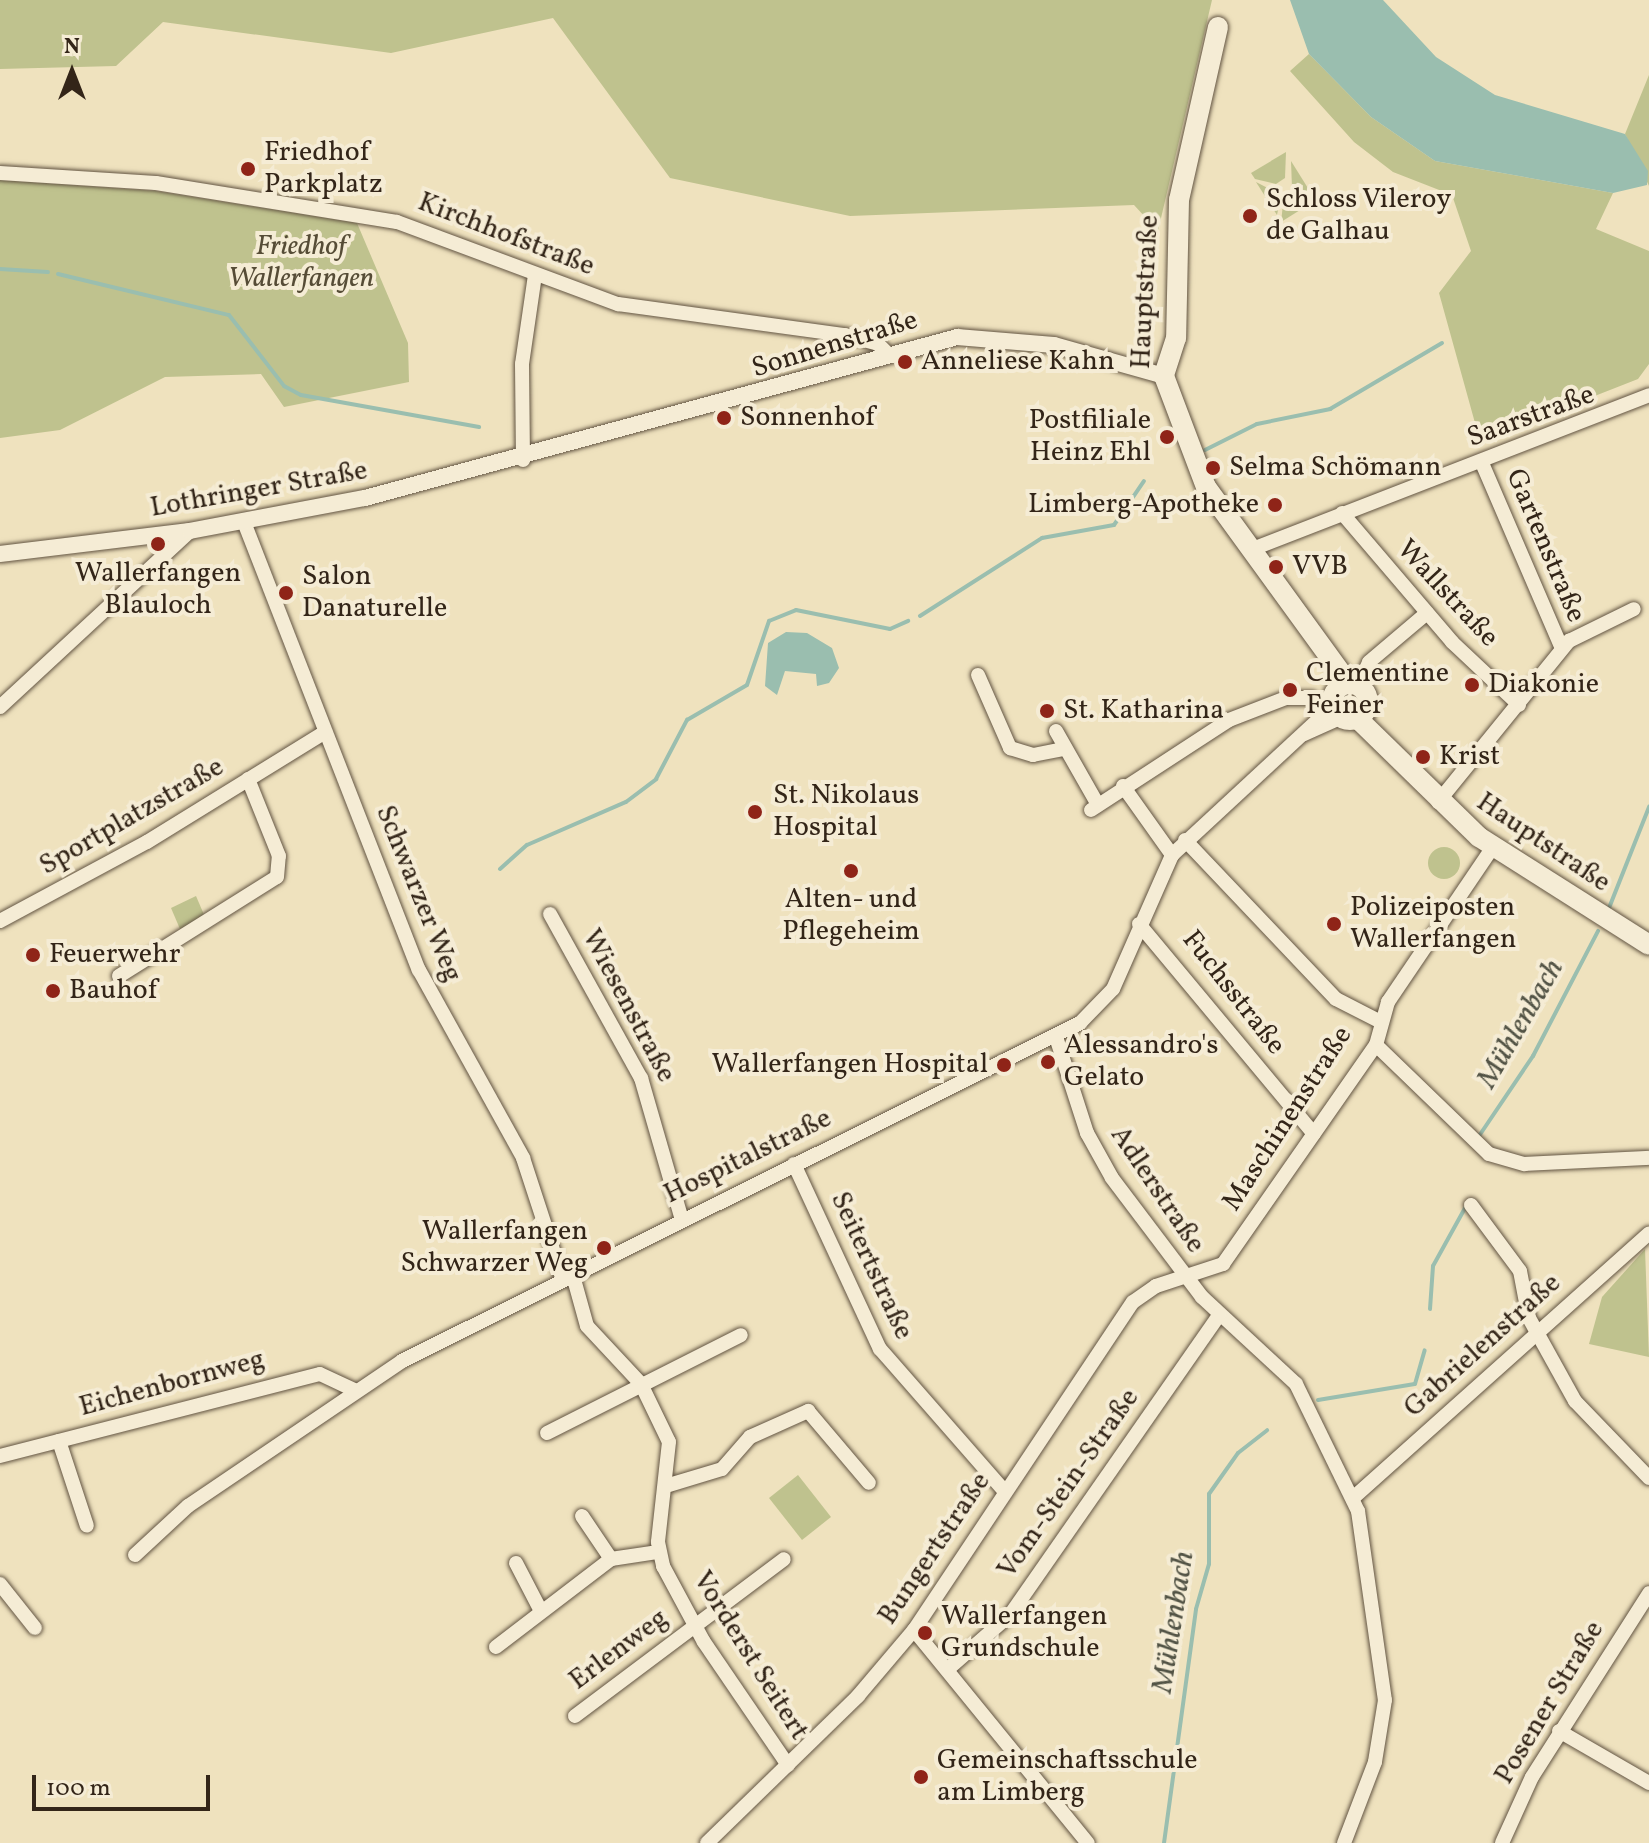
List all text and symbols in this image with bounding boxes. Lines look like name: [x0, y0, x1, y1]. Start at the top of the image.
north arrow: [32, 32, 112, 112]
text: N: [64, 32, 80, 63]
place label: Friedhof Parkplatz: [264, 136, 383, 202]
marker: Friedhof Parkplatz: [239, 160, 257, 178]
place label: Schloss Vileroy de Galhau: [1266, 183, 1452, 249]
street label: Kirchhofstraße: [413, 186, 599, 284]
marker: Schloss Vileroy de Galhau: [1241, 207, 1259, 225]
street label: Hauptstraße: [1125, 214, 1167, 370]
park label: Friedhof Wallerfangen: [228, 230, 374, 296]
street label: Sonnenstraße: [748, 304, 922, 386]
place label: Anneliese Kahn: [921, 345, 1115, 379]
marker: Anneliese Kahn: [896, 353, 914, 371]
street label: Saarstraße: [1463, 379, 1599, 455]
place label: Sonnenhof: [740, 401, 875, 435]
place label: Postfiliale Heinz Ehl: [1029, 404, 1151, 470]
marker: Sonnenhof: [715, 409, 733, 427]
marker: Postfiliale Heinz Ehl: [1158, 428, 1176, 446]
place label: Selma Schömann: [1229, 451, 1441, 485]
street label: Lothringer Straße: [148, 454, 370, 526]
marker: Selma Schömann: [1204, 459, 1222, 477]
street label: Gartenstraße: [1498, 464, 1592, 628]
place label: Limberg-Apotheke: [1028, 488, 1259, 522]
marker: Limberg-Apotheke: [1266, 496, 1284, 514]
street label: Wallstraße: [1389, 533, 1505, 655]
marker: Wallerfangen Blauloch: [149, 535, 167, 553]
place label: VVB: [1292, 550, 1348, 584]
place label: Wallerfangen Blauloch: [75, 557, 241, 623]
marker: VVB: [1267, 558, 1285, 576]
place label: Salon Danaturelle: [302, 560, 447, 626]
marker: Salon Danaturelle: [277, 584, 295, 602]
place label: Clementine Feiner: [1306, 657, 1449, 723]
place label: Diakonie: [1488, 668, 1599, 702]
marker: Diakonie: [1463, 676, 1481, 694]
marker: Clementine Feiner: [1281, 681, 1299, 699]
place label: St. Katharina: [1063, 694, 1224, 728]
marker: St. Katharina: [1038, 702, 1056, 720]
place label: Krist: [1439, 740, 1500, 774]
marker: Krist: [1414, 748, 1432, 766]
street label: Sportplatzstraße: [34, 751, 230, 883]
place label: St. Nikolaus Hospital: [773, 779, 919, 845]
street label: Hauptstraße: [1470, 786, 1616, 900]
street label: Schwarzer Weg: [367, 800, 469, 988]
marker: St. Nikolaus Hospital: [744, 801, 766, 823]
marker: Alten- und Pflegeheim: [842, 862, 860, 880]
place label: Alten- und Pflegeheim: [782, 883, 920, 949]
place label: Polizeiposten Wallerfangen: [1350, 891, 1516, 957]
marker: Polizeiposten Wallerfangen: [1325, 915, 1343, 933]
street label: Wiesenstraße: [574, 924, 682, 1088]
street label: Fuchsstraße: [1174, 924, 1292, 1062]
place label: Feuerwehr: [49, 938, 180, 972]
marker: Feuerwehr: [24, 946, 42, 964]
water label: Mühlenbach: [1470, 953, 1572, 1095]
place label: Bauhof: [69, 974, 157, 1008]
marker: Bauhof: [44, 982, 62, 1000]
street label: Maschinenstraße: [1216, 1020, 1360, 1218]
place label: Alessandro's Gelato: [1064, 1029, 1219, 1095]
place label: Wallerfangen Hospital: [711, 1048, 988, 1082]
marker: Alessandro's Gelato: [1039, 1053, 1057, 1071]
marker: Wallerfangen Hospital: [995, 1056, 1013, 1074]
street label: Hospitalstraße: [659, 1102, 837, 1212]
street label: Adlerstraße: [1102, 1120, 1212, 1260]
street label: Seitertstraße: [822, 1187, 920, 1345]
place label: Wallerfangen Schwarzer Weg: [400, 1215, 588, 1281]
marker: Wallerfangen Schwarzer Weg: [595, 1239, 613, 1257]
street label: Gabrielenstraße: [1398, 1267, 1568, 1425]
street label: Eichenbornweg: [76, 1343, 268, 1425]
street label: Vom-Stein-Straße: [991, 1383, 1147, 1585]
street label: Bungertstraße: [872, 1466, 998, 1632]
water label: Mühlenbach: [1145, 1549, 1203, 1695]
street label: Vorderst Seitert: [685, 1565, 815, 1747]
place label: Wallerfangen Grundschule: [941, 1600, 1107, 1666]
street label: Erlenweg: [563, 1602, 675, 1698]
street label: Posener Straße: [1488, 1615, 1612, 1791]
marker: Wallerfangen Grundschule: [916, 1624, 934, 1642]
place label: Gemeinschaftsschule am Limberg: [937, 1744, 1198, 1810]
scale bar: [36, 1759, 214, 1809]
marker: Gemeinschaftsschule am Limberg: [912, 1768, 930, 1786]
text: 100 m: [46, 1772, 111, 1806]

